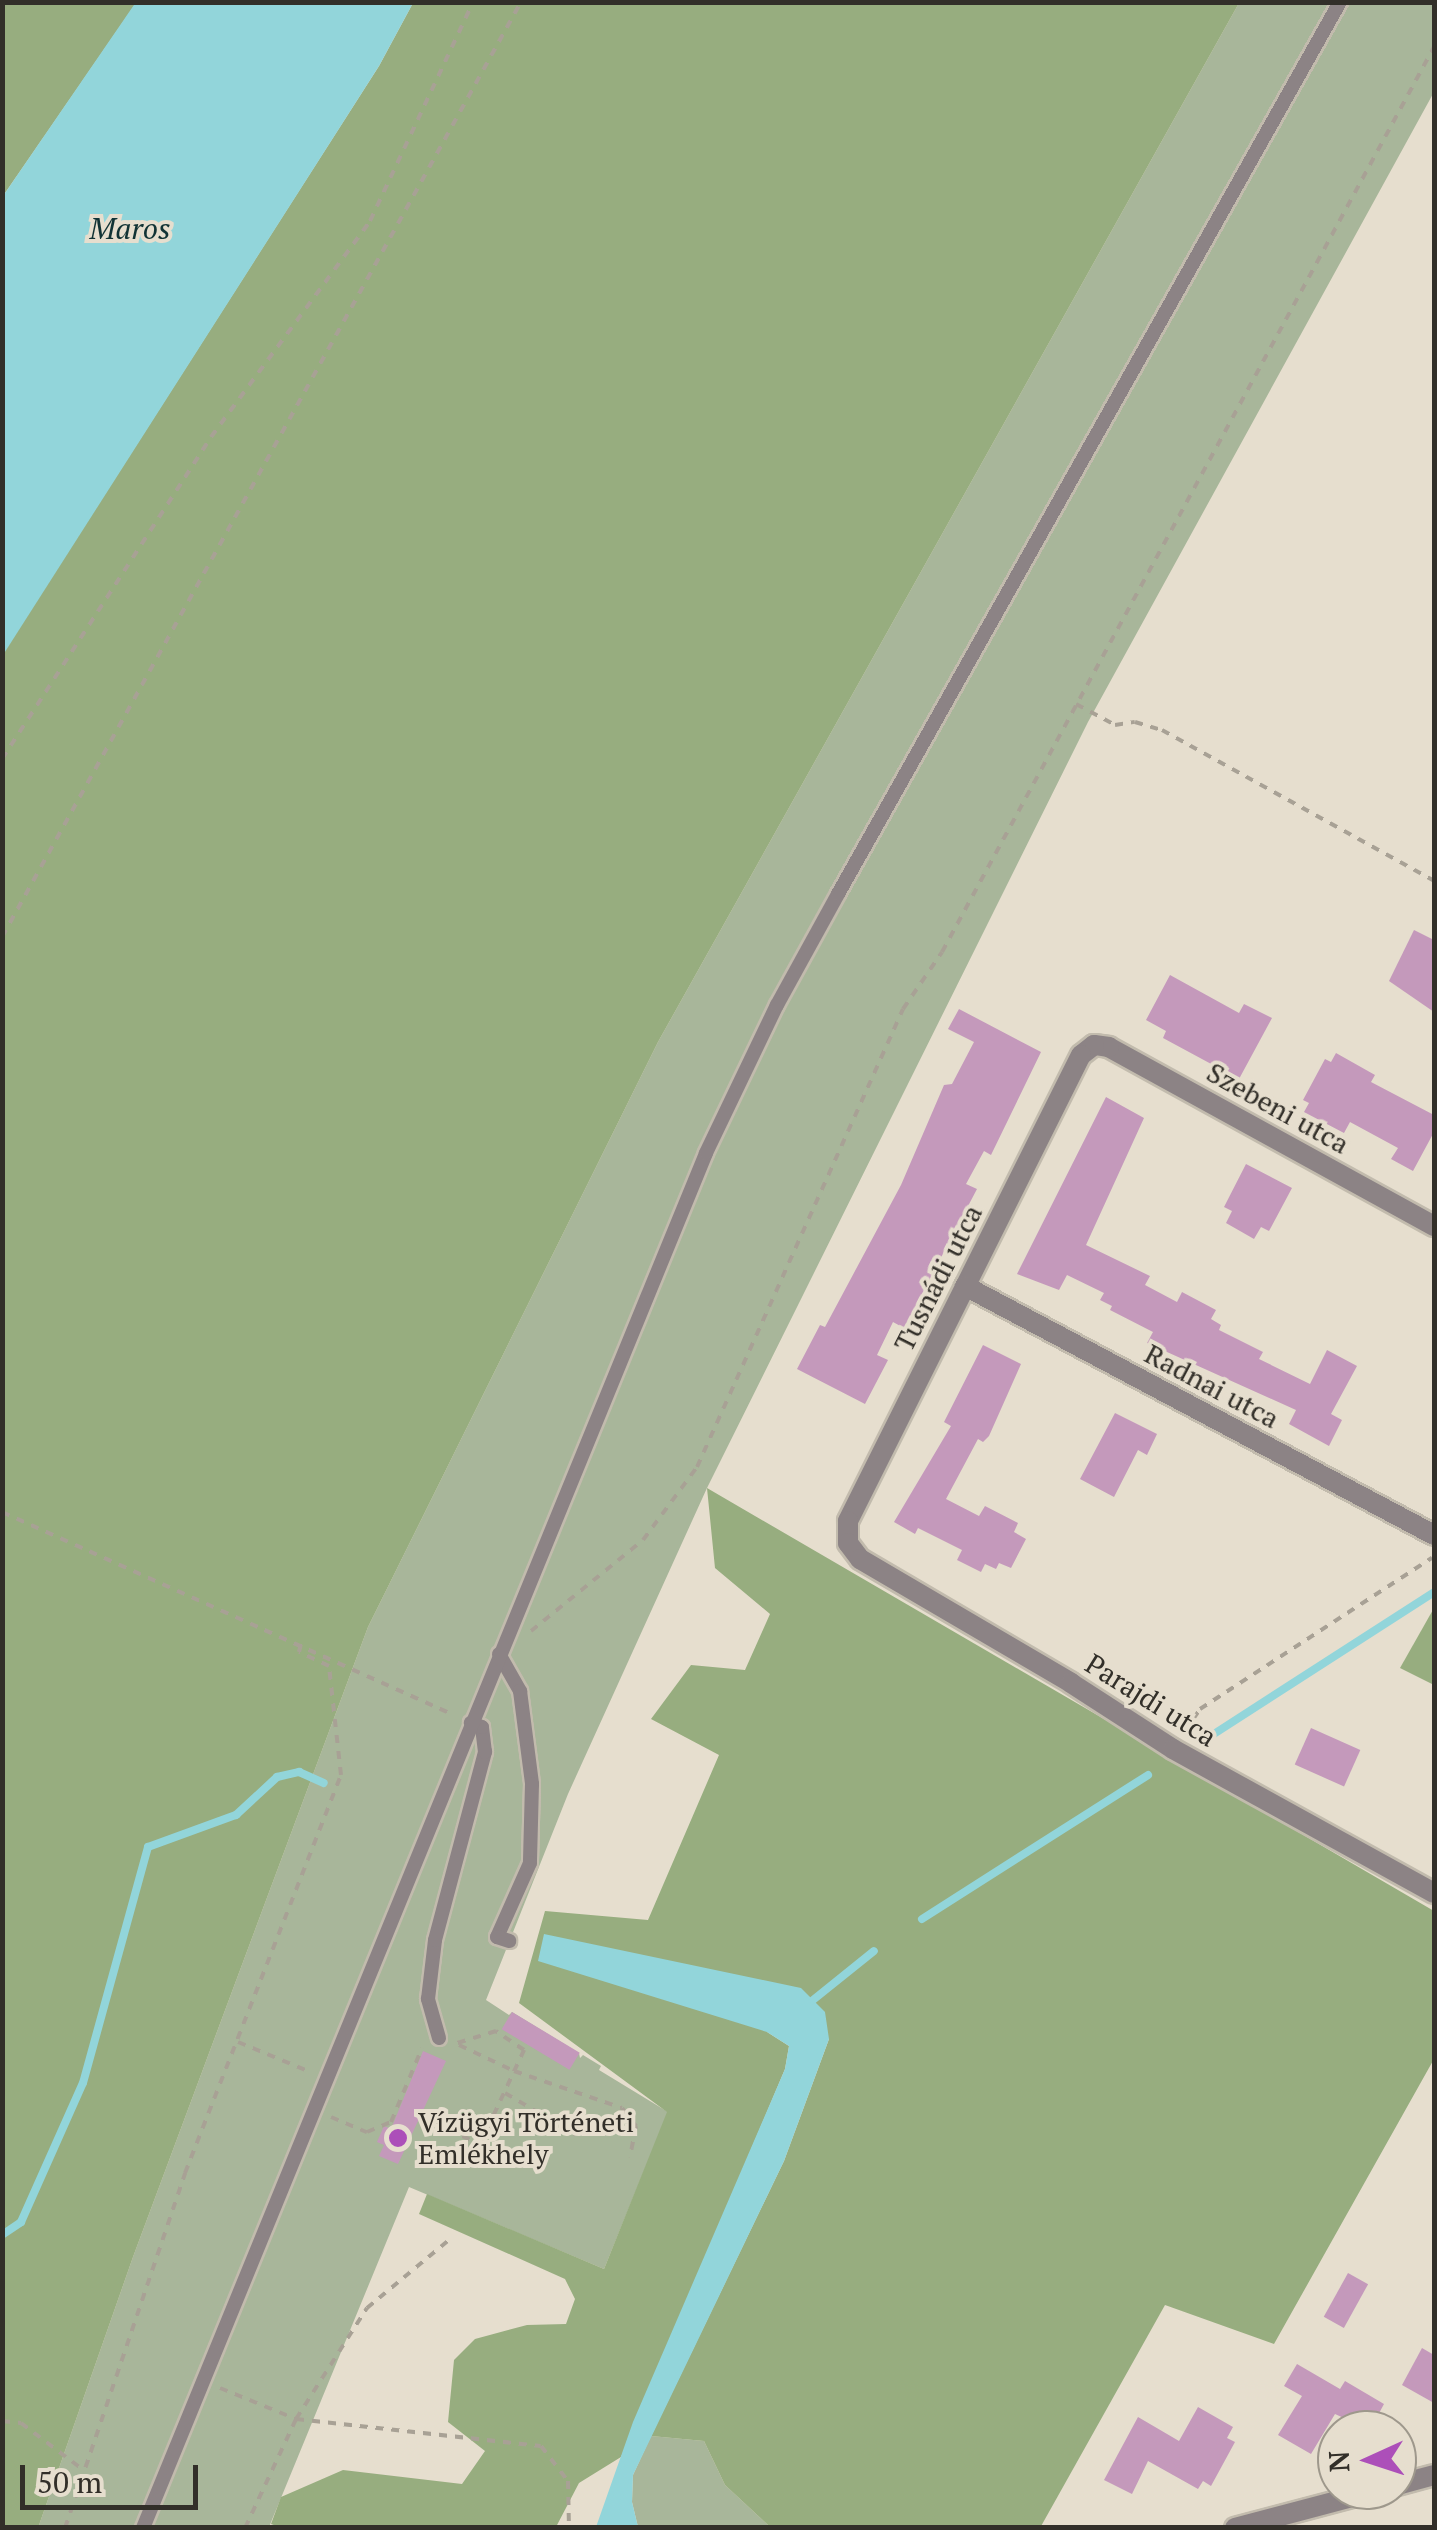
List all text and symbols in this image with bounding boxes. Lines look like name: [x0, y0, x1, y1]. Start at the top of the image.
water label: Maros: [89, 210, 171, 246]
street label: Szebeni utca: [1201, 1055, 1355, 1161]
street label: Tusnádi utca: [887, 1199, 989, 1357]
street label: Radnai utca: [1139, 1337, 1285, 1435]
street label: Parajdi utca: [1079, 1646, 1223, 1754]
place label: Vízügyi Történeti Emlékhely: [418, 2105, 634, 2171]
marker: Vízügyi Történeti Emlékhely: [387, 2127, 409, 2149]
north arrow: [1317, 2410, 1417, 2510]
scale bar: [25, 2445, 202, 2507]
text: N: [1320, 2450, 1358, 2473]
text: 50 m: [37, 2462, 102, 2502]

